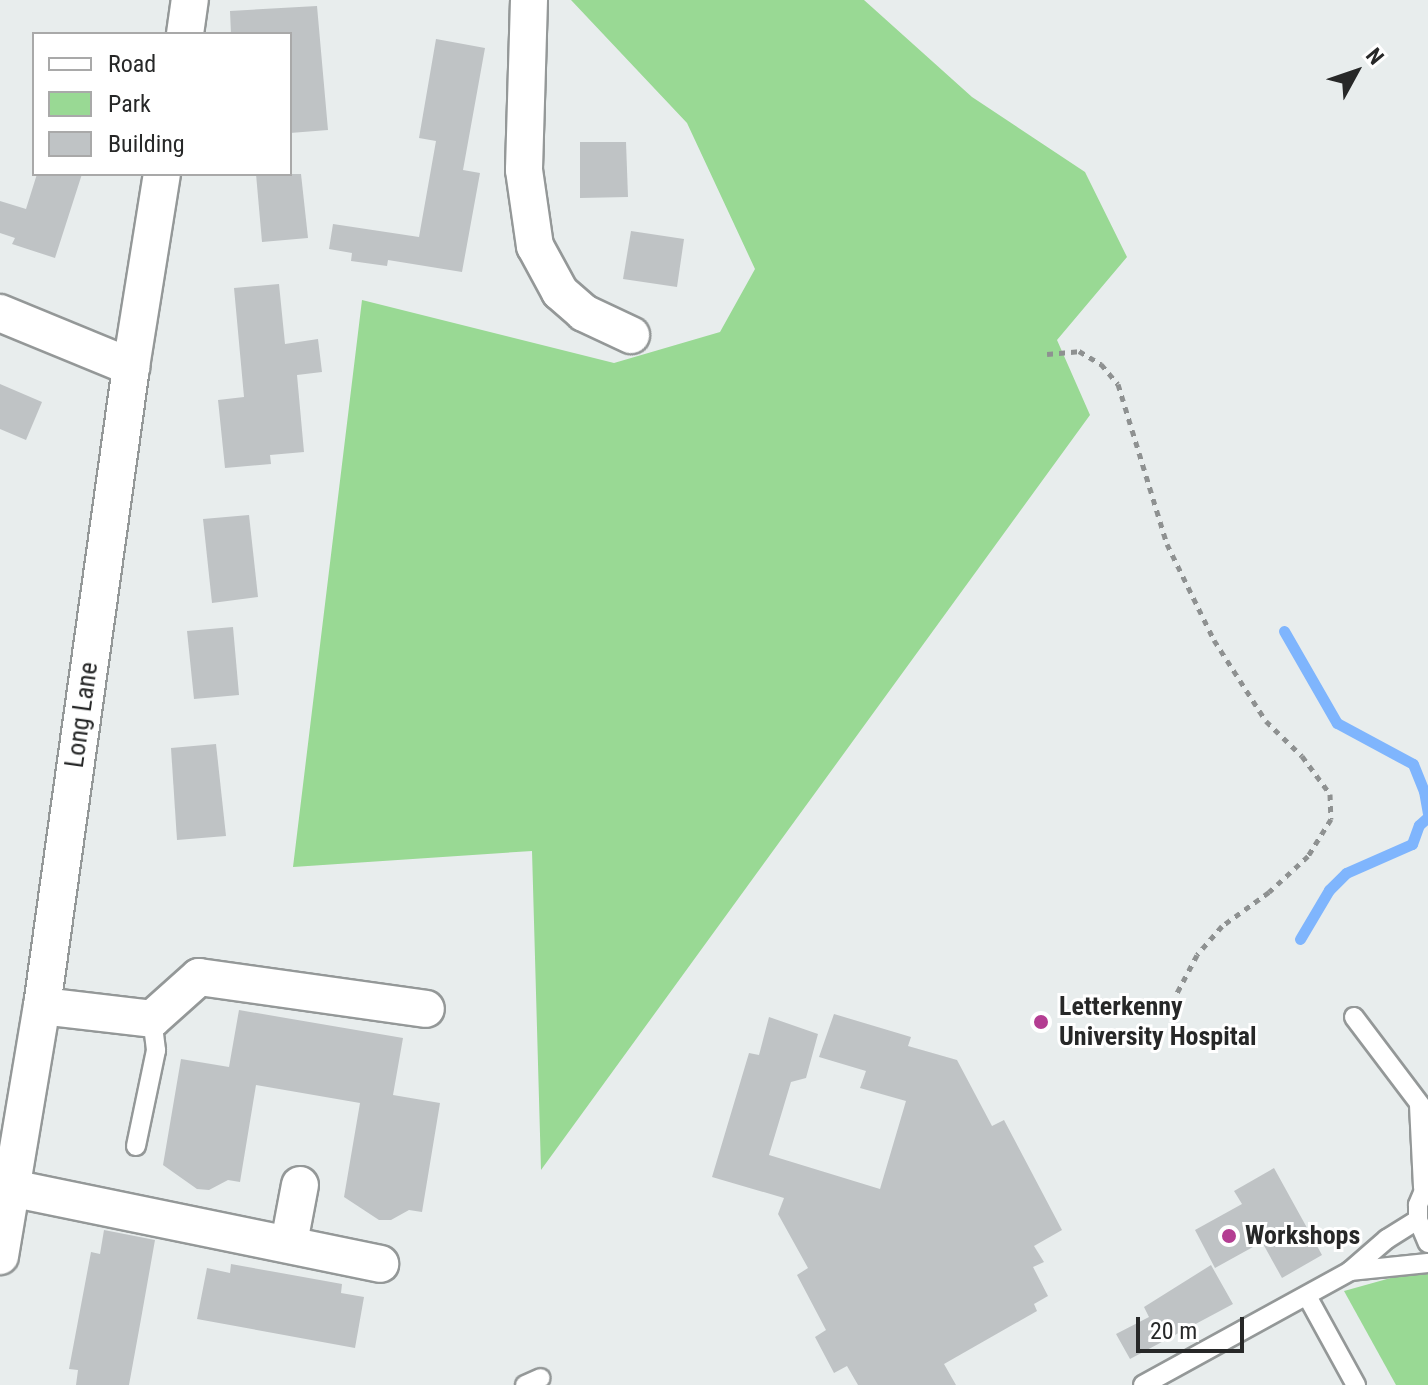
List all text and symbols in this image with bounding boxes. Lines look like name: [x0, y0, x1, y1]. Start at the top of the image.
legend: [32, 32, 292, 176]
north arrow: [1316, 32, 1396, 112]
text: N: [1361, 43, 1389, 69]
text: Road: [108, 50, 156, 78]
text: Park: [108, 90, 151, 118]
text: Building: [108, 130, 185, 158]
street label: Long Lane: [59, 660, 105, 770]
place label: Letterkenny University Hospital: [1059, 991, 1257, 1052]
marker: Letterkenny University Hospital: [1030, 1011, 1052, 1033]
place label: Workshops: [1245, 1220, 1360, 1252]
marker: Workshops: [1220, 1227, 1238, 1245]
scale bar: [1140, 1301, 1248, 1351]
text: 20 m: [1150, 1317, 1197, 1345]

